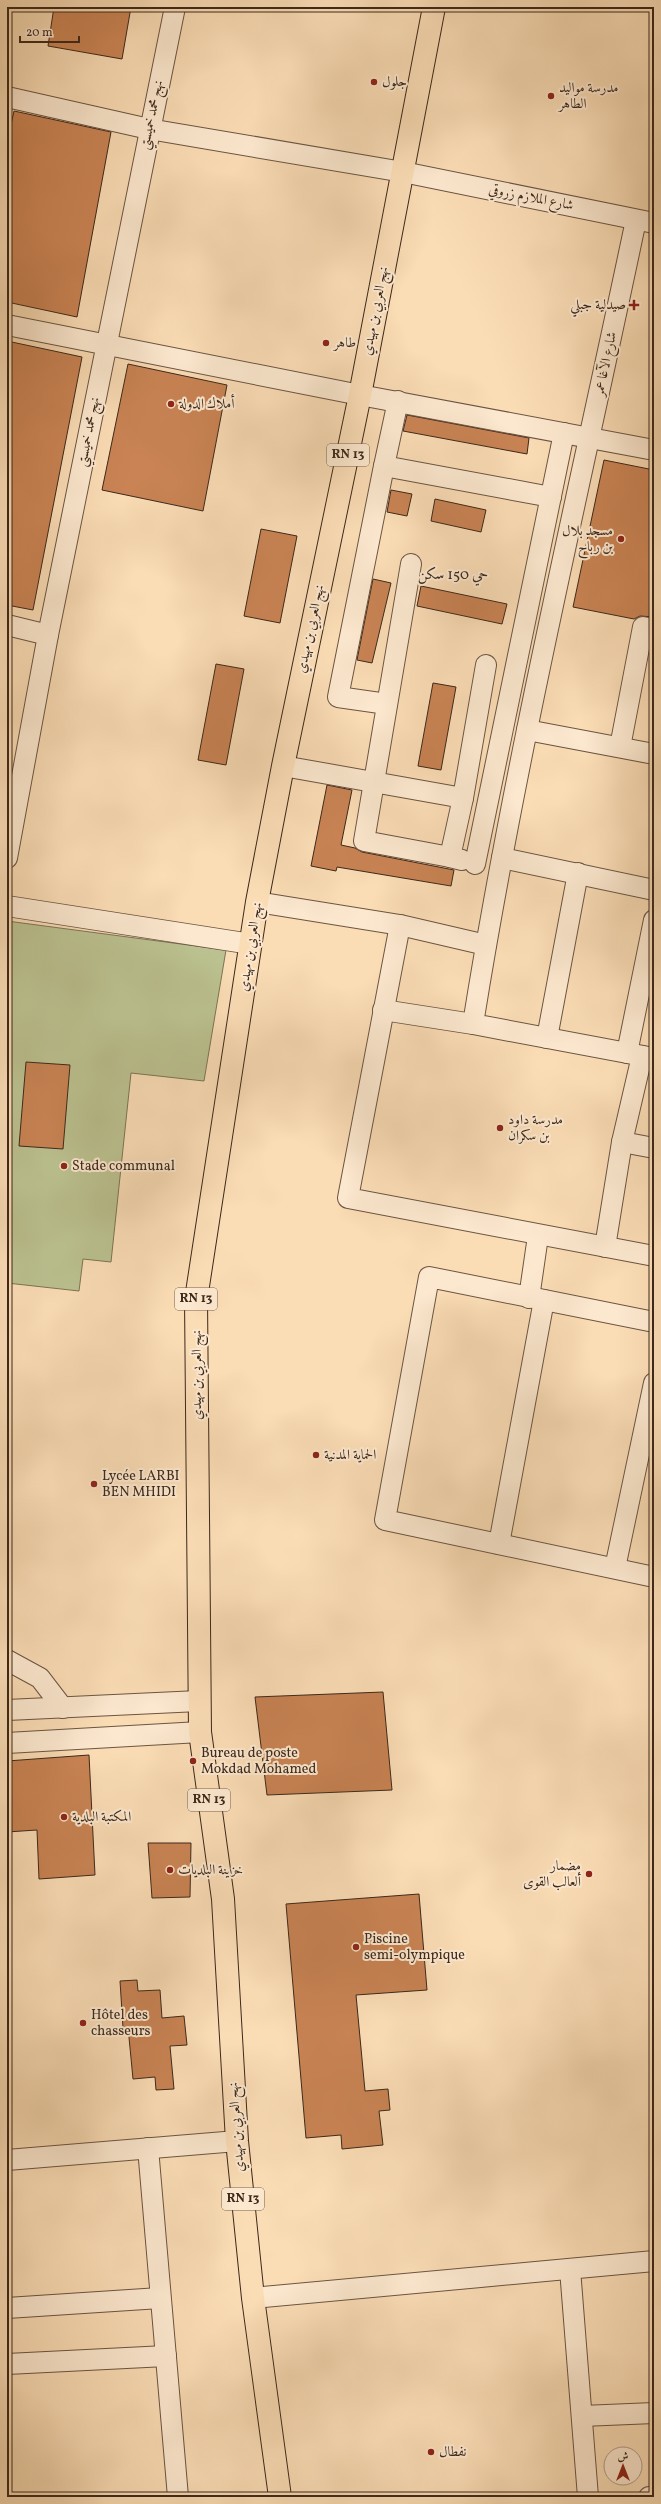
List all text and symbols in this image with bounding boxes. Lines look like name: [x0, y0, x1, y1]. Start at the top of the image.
scale bar: [20, 18, 79, 44]
text: 20 m: [26, 25, 53, 41]
place label: جلول: [382, 73, 407, 92]
marker: جلول: [369, 77, 379, 87]
street label: نهج محمد خميستي: [135, 79, 171, 152]
place label: مدرسة مواليد الطاهر: [557, 79, 618, 114]
marker: مدرسة مواليد الطاهر: [546, 91, 556, 101]
street label: شارع الملازم زروقي: [486, 180, 575, 218]
street label: نهج العربي بن مهيدي: [358, 265, 396, 357]
place label: صيدلية جبلي: [570, 296, 626, 317]
marker: صيدلية جبلي: [629, 300, 639, 310]
street label: شارع الآغا عمر: [590, 330, 623, 400]
place label: طاهر: [332, 334, 356, 353]
marker: طاهر: [321, 338, 331, 348]
place label: أملاك الدولة: [178, 393, 235, 414]
street label: نهج محمد خميستي: [73, 396, 107, 469]
marker: أملاك الدولة: [166, 399, 176, 409]
road number: RN 13: [327, 444, 369, 466]
place label: مسجد بلال بن رباح: [562, 522, 613, 559]
marker: مسجد بلال بن رباح: [616, 534, 626, 544]
district label: حي 150 سكن: [418, 565, 488, 586]
street label: نهج العربي بن مهيدي: [292, 583, 332, 675]
street label: نهج العربي بن مهيدي: [235, 901, 269, 993]
place label: مدرسة داود بن سكران: [508, 1111, 563, 1146]
marker: مدرسة داود بن سكران: [495, 1123, 505, 1133]
place label: Stade communal: [72, 1157, 175, 1176]
marker: Stade communal: [59, 1161, 69, 1171]
road number: RN 13: [175, 1288, 217, 1310]
street label: نهج العربي بن مهيدي: [188, 1330, 209, 1420]
place label: الحماية المدنية: [324, 1446, 376, 1465]
marker: الحماية المدنية: [311, 1450, 321, 1460]
place label: Lycée LARBI BEN MHIDI: [102, 1467, 180, 1502]
marker: Lycée LARBI BEN MHIDI: [89, 1479, 99, 1489]
place label: Bureau de poste Mokdad Mohamed: [201, 1744, 316, 1779]
marker: Bureau de poste Mokdad Mohamed: [188, 1756, 198, 1766]
road number: RN 13: [188, 1789, 230, 1811]
place label: المكتبة البلدية: [72, 1808, 131, 1827]
marker: المكتبة البلدية: [59, 1812, 69, 1822]
place label: مضمار ألعالب القوى: [523, 1857, 582, 1892]
place label: خزينة البلديات: [178, 1861, 243, 1880]
marker: خزينة البلديات: [165, 1865, 175, 1875]
marker: مضمار ألعالب القوى: [584, 1869, 594, 1879]
place label: Piscine semi-olympique: [364, 1930, 465, 1965]
marker: Piscine semi-olympique: [351, 1942, 361, 1952]
place label: Hôtel des chasseurs: [91, 2006, 151, 2041]
marker: Hôtel des chasseurs: [78, 2018, 88, 2028]
street label: نهح العربي بن مهيدي: [224, 2081, 252, 2173]
road number: RN 13: [222, 2188, 264, 2210]
place label: نفطال: [439, 2443, 467, 2462]
north arrow: [603, 2446, 643, 2486]
marker: نفطال: [426, 2447, 436, 2457]
text: ش: [618, 2450, 629, 2465]

